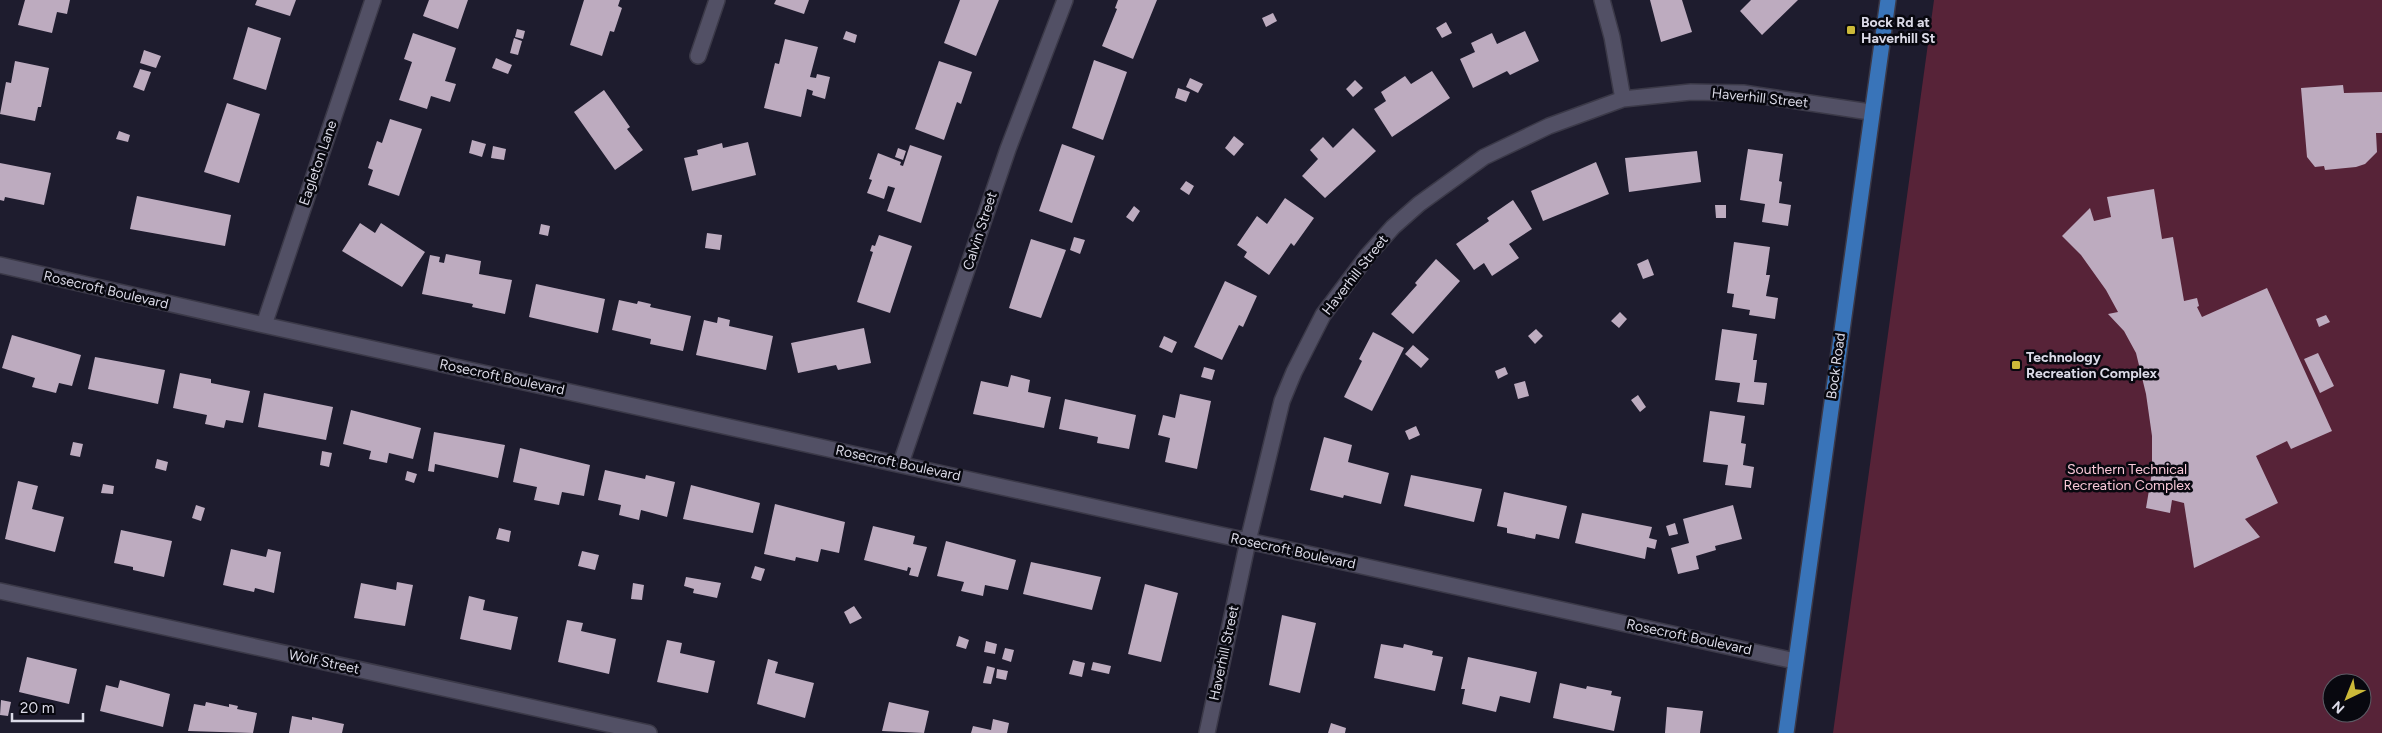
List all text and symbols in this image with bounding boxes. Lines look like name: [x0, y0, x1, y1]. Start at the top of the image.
place label: Bock Rd at Haverhill St: [1861, 14, 1936, 47]
marker: Bock Rd at Haverhill St: [1845, 24, 1857, 36]
street label: Haverhill Street: [1711, 84, 1809, 112]
street label: Eagleton Lane: [295, 118, 341, 208]
street label: Calvin Street: [959, 190, 1001, 272]
street label: Haverhill Street: [1318, 232, 1392, 318]
street label: Rosecroft Boulevard: [42, 267, 170, 313]
street label: Bock Road: [1823, 332, 1849, 400]
place label: Technology Recreation Complex: [2026, 349, 2158, 382]
street label: Rosecroft Boulevard: [438, 355, 566, 399]
marker: Technology Recreation Complex: [2010, 359, 2022, 371]
street label: Rosecroft Boulevard: [834, 441, 962, 485]
park label: Southern Technical Recreation Complex: [2063, 461, 2191, 494]
street label: Rosecroft Boulevard: [1229, 529, 1357, 573]
street label: Haverhill Street: [1206, 604, 1242, 702]
street label: Rosecroft Boulevard: [1625, 615, 1753, 659]
street label: Wolf Street: [287, 646, 361, 678]
north arrow: [2322, 673, 2372, 723]
scale bar: [12, 690, 84, 722]
text: N: [2329, 697, 2348, 717]
text: 20 m: [20, 699, 54, 717]

